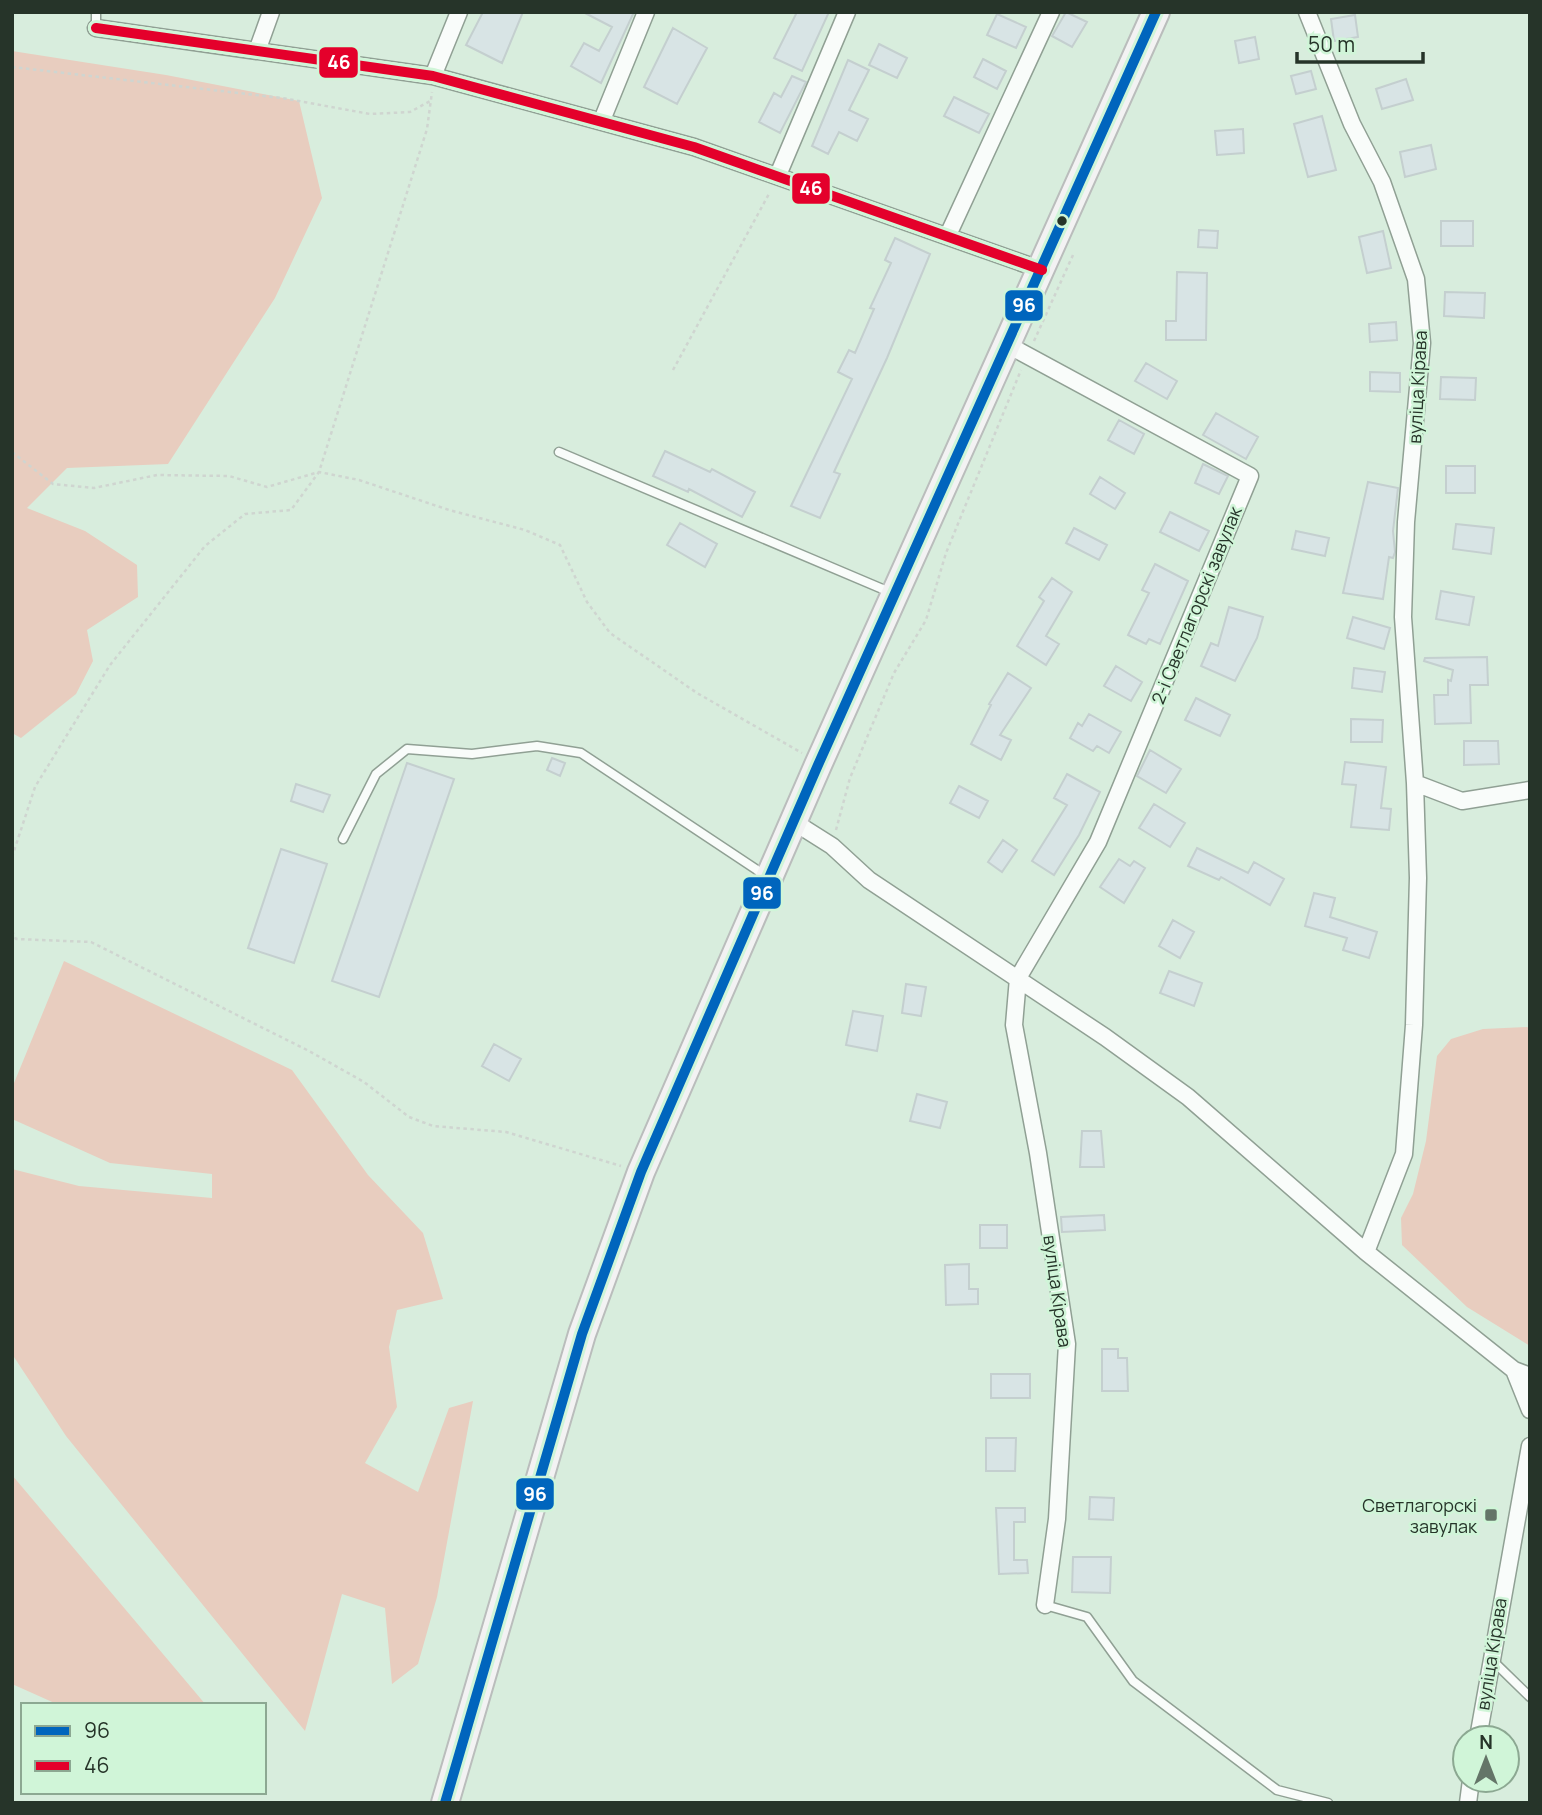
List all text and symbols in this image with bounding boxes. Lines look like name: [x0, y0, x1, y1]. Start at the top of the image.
scale bar: [1297, 21, 1423, 65]
text: 50 m: [1308, 30, 1355, 58]
line badge: 46: [318, 46, 359, 79]
text: 46: [327, 49, 351, 75]
line badge: 46: [791, 172, 831, 205]
text: 46: [799, 175, 823, 201]
unlabelled marker: [1055, 214, 1069, 228]
line badge: 96: [1004, 289, 1044, 322]
text: 96: [1012, 292, 1036, 318]
street label: вуліца Кірава: [1402, 330, 1432, 444]
street label: 2-і Светлагорскі завулак: [1145, 502, 1247, 707]
line badge: 96: [742, 876, 782, 910]
text: 96: [750, 880, 774, 906]
street label: вуліца Кірава: [1038, 1233, 1078, 1349]
line badge: 96: [515, 1477, 555, 1511]
text: 96: [523, 1481, 547, 1507]
place label: Светлагорскі завулак: [1362, 1493, 1478, 1538]
marker: Светлагорскі завулак: [1483, 1507, 1499, 1523]
street label: вуліца Кірава: [1470, 1596, 1512, 1712]
legend: [21, 1703, 266, 1794]
text: 96: [84, 1716, 110, 1744]
north arrow: [1451, 1724, 1521, 1794]
text: N: [1479, 1729, 1493, 1755]
text: 46: [84, 1751, 109, 1779]

